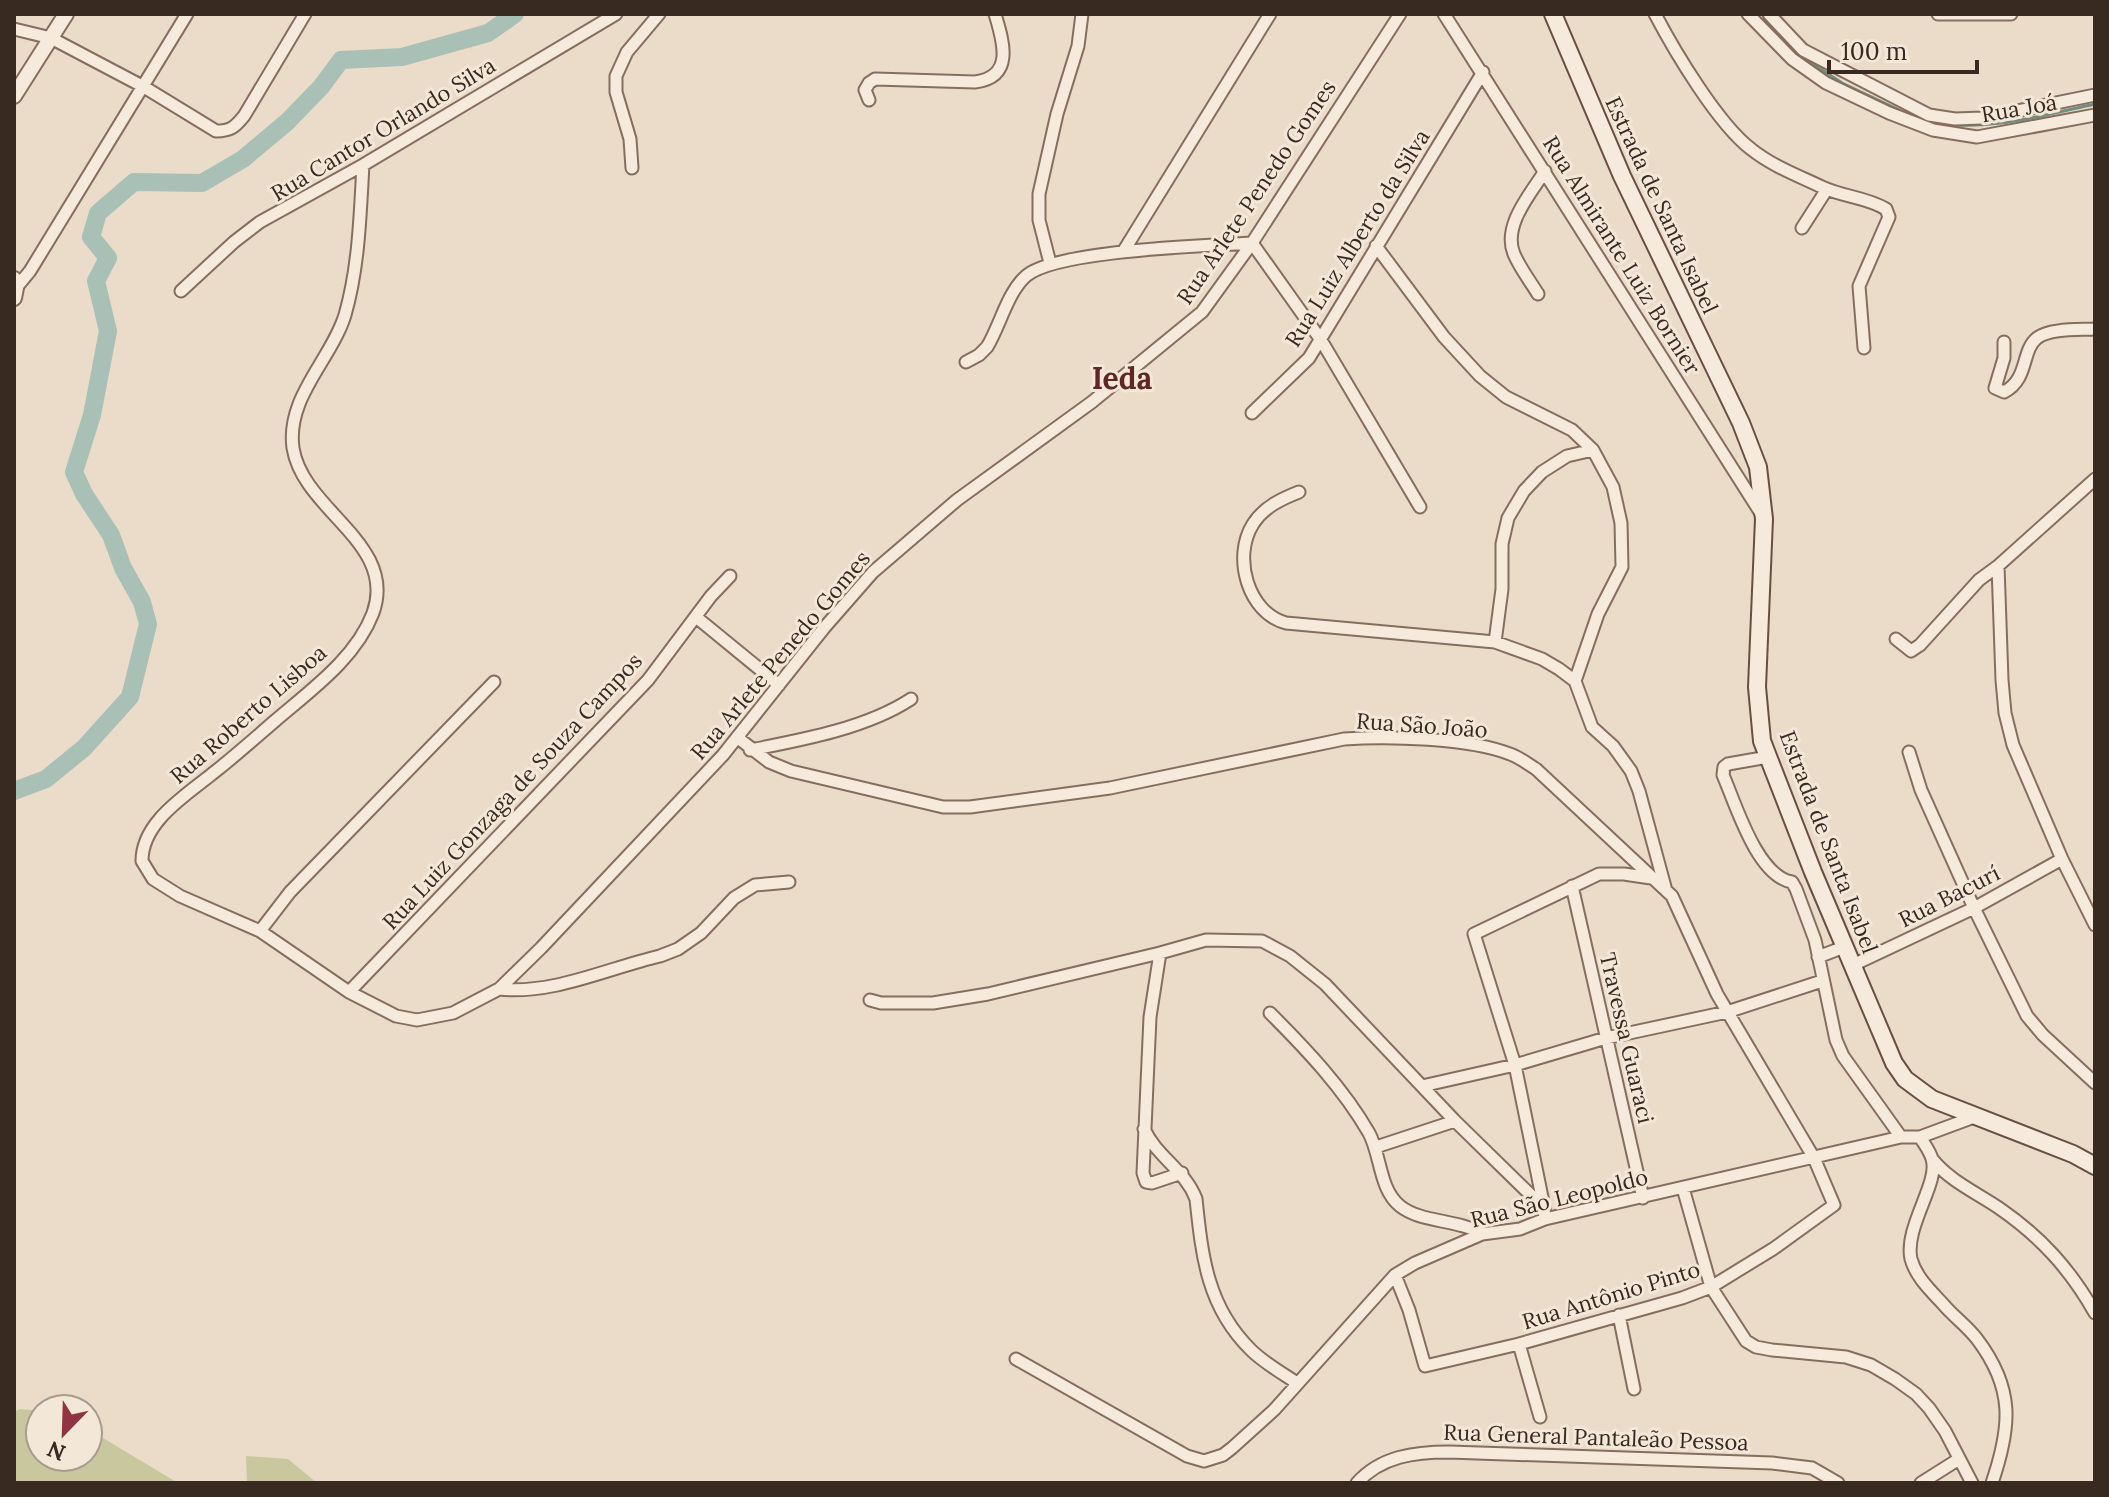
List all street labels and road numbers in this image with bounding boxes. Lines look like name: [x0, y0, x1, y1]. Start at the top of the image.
street label: Rua Cantor Orlando Silva: [266, 51, 500, 207]
street label: Rua Arlete Penedo Gomes: [1170, 74, 1342, 310]
street label: Rua Joá: [1979, 88, 2059, 128]
street label: Estrada de Santa Isabel: [1599, 92, 1725, 318]
street label: Rua Luiz Alberto da Silva: [1279, 124, 1435, 352]
street label: Rua Almirante Luiz Bornier: [1537, 131, 1707, 380]
street label: Rua Arlete Penedo Gomes: [684, 545, 876, 765]
street label: Rua Roberto Lisboa: [164, 638, 332, 790]
street label: Rua Luiz Gonzaga de Souza Campos: [376, 647, 648, 935]
street label: Rua São João: [1355, 706, 1489, 744]
street label: Estrada de Santa Isabel: [1774, 727, 1884, 957]
street label: Rua Bacurí: [1894, 859, 2004, 933]
street label: Travessa Guaraci: [1594, 950, 1660, 1126]
street label: Rua São Leopoldo: [1467, 1162, 1651, 1234]
street label: Rua Antônio Pinto: [1519, 1255, 1703, 1335]
street label: Rua General Pantaleão Pessoa: [1443, 1418, 1749, 1456]

